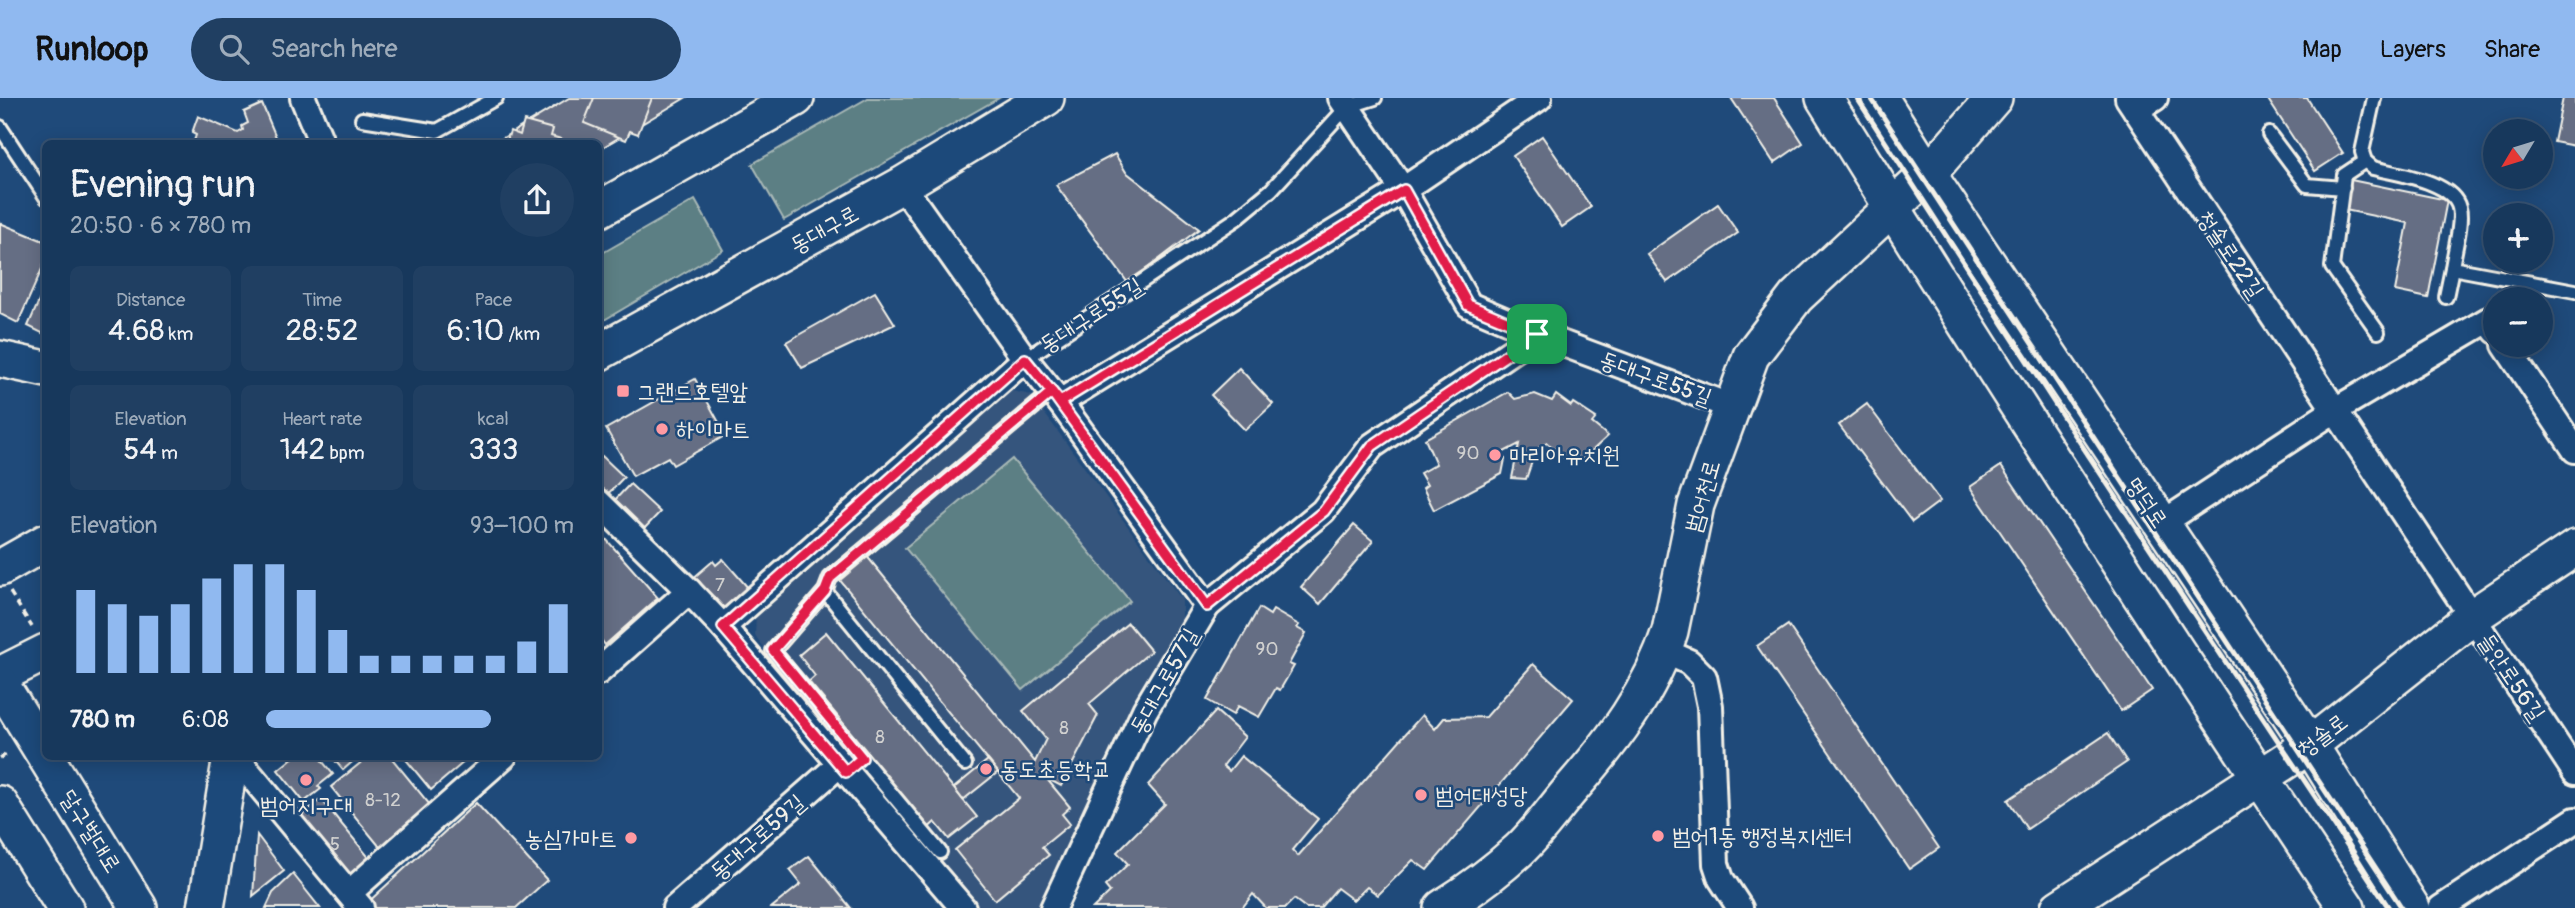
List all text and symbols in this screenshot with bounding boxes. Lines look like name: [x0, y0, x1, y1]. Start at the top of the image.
search box: [191, 18, 681, 81]
text: Runloop: [35, 29, 149, 70]
icon: search: [215, 30, 253, 68]
text: Search here: [271, 33, 398, 65]
text: Map: [2302, 35, 2342, 64]
text: Layers: [2380, 35, 2446, 64]
text: Share: [2484, 35, 2540, 64]
north arrow: [2483, 119, 2553, 189]
map controls: [2483, 119, 2553, 357]
text: Evening run: [70, 161, 256, 209]
button: share: [500, 163, 574, 237]
street label: 동대구로: [785, 199, 864, 260]
button: +: [2483, 203, 2553, 273]
street label: 청솔로22길: [2191, 205, 2270, 304]
text: 20:50 · 6 × 780 m: [70, 211, 251, 240]
street label: 동대구로55길: [1034, 271, 1148, 360]
button: −: [2483, 287, 2553, 357]
text: Distance: [116, 288, 185, 312]
text: Time: [302, 288, 342, 312]
text: Pace: [475, 288, 512, 312]
pin: [1507, 304, 1567, 364]
text: 4.68: [108, 312, 164, 349]
text: 28:52: [286, 312, 358, 349]
text: 6:10: [447, 312, 504, 349]
icon: arrive: [1518, 315, 1556, 353]
text: km: [164, 322, 193, 346]
text: /km: [504, 322, 540, 346]
street label: 동대구로55길: [1596, 345, 1716, 412]
place label: 그랜드호텔앞: [637, 377, 748, 406]
marker: 그랜드호텔앞: [615, 383, 631, 399]
text: Elevation: [114, 407, 187, 431]
text: Heart rate: [282, 407, 362, 431]
text: kcal: [478, 407, 509, 431]
place label: 하이마트: [676, 415, 750, 444]
marker: 하이마트: [654, 421, 670, 437]
text: 54: [123, 431, 157, 468]
text: 142: [279, 431, 325, 468]
text: 333: [468, 431, 518, 468]
text: m: [157, 441, 178, 465]
text: bpm: [325, 441, 365, 465]
house number: 90: [1457, 441, 1479, 465]
place label: 마리아유치원: [1509, 441, 1620, 470]
marker: 마리아유치원: [1487, 447, 1503, 463]
street label: 범어천로: [1678, 457, 1727, 536]
street label: 명덕로: [2119, 471, 2174, 533]
text: Elevation: [70, 511, 158, 540]
text: 93–100 m: [470, 511, 574, 540]
house number: 7: [715, 573, 725, 597]
street label: 동대구로57길: [1123, 623, 1206, 740]
street label: 들안로56길: [2472, 628, 2552, 727]
house number: 90: [1256, 637, 1278, 661]
text: 780 m: [70, 705, 135, 734]
text: 6:08: [182, 705, 229, 734]
street label: 청솔로: [2291, 707, 2353, 764]
house number: 8: [1059, 716, 1069, 740]
house number: 8: [875, 725, 885, 749]
place label: 동도초등학교: [1000, 755, 1111, 784]
marker: 동도초등학교: [978, 761, 994, 777]
marker: 범어지구대: [298, 772, 314, 788]
place label: 범어대성당: [1435, 781, 1528, 810]
street label: 달구벌대로: [54, 784, 127, 878]
marker: 범어대성당: [1413, 787, 1429, 803]
house number: 8-12: [365, 788, 401, 812]
street label: 동대구로59길: [704, 788, 811, 887]
place label: 범어지구대: [260, 791, 352, 820]
place label: 범어1동 행정복지센터: [1672, 822, 1853, 851]
place label: 농심가마트: [524, 824, 617, 853]
marker: 범어1동 행정복지센터: [1650, 828, 1666, 844]
marker: 농심가마트: [623, 830, 639, 846]
house number: 5: [330, 832, 340, 856]

